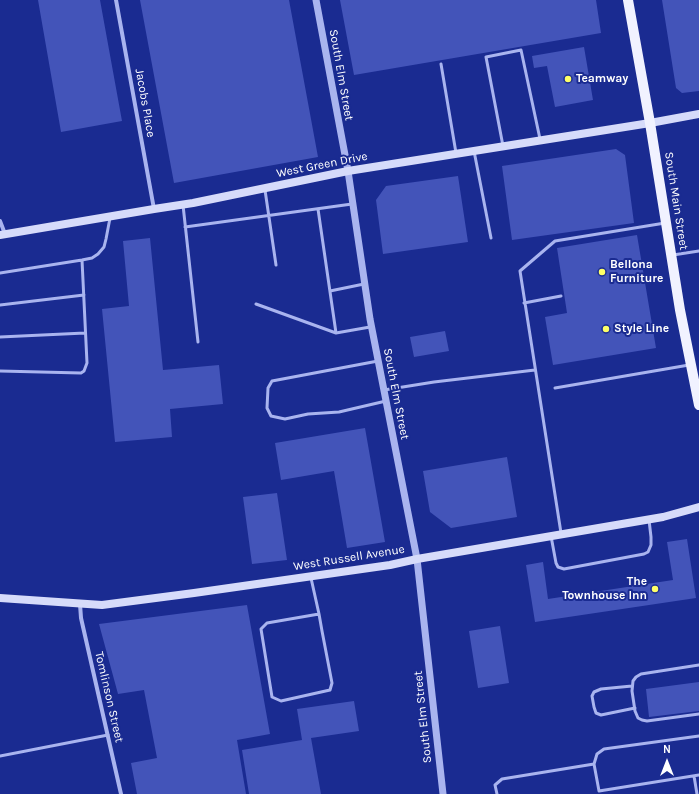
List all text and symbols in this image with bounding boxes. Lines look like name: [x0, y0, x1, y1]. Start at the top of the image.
street label: South Elm Street: [326, 28, 356, 122]
street label: Jacobs Place: [132, 68, 158, 138]
place label: Teamway: [576, 72, 628, 86]
marker: Teamway: [563, 74, 573, 84]
street label: West Green Drive: [275, 149, 369, 181]
street label: South Main Street: [661, 151, 691, 251]
place label: Bellona Furniture: [610, 258, 663, 286]
marker: Bellona Furniture: [597, 267, 607, 277]
place label: Style Line: [614, 322, 669, 336]
marker: Style Line: [601, 324, 611, 334]
street label: South Elm Street: [380, 347, 412, 441]
street label: West Russell Avenue: [292, 542, 406, 574]
place label: The Townhouse Inn: [562, 575, 647, 603]
marker: The Townhouse Inn: [650, 584, 660, 594]
street label: Tomlinson Street: [92, 650, 126, 744]
street label: South Elm Street: [411, 670, 435, 764]
north arrow: [647, 742, 687, 782]
text: N: [663, 743, 671, 756]

